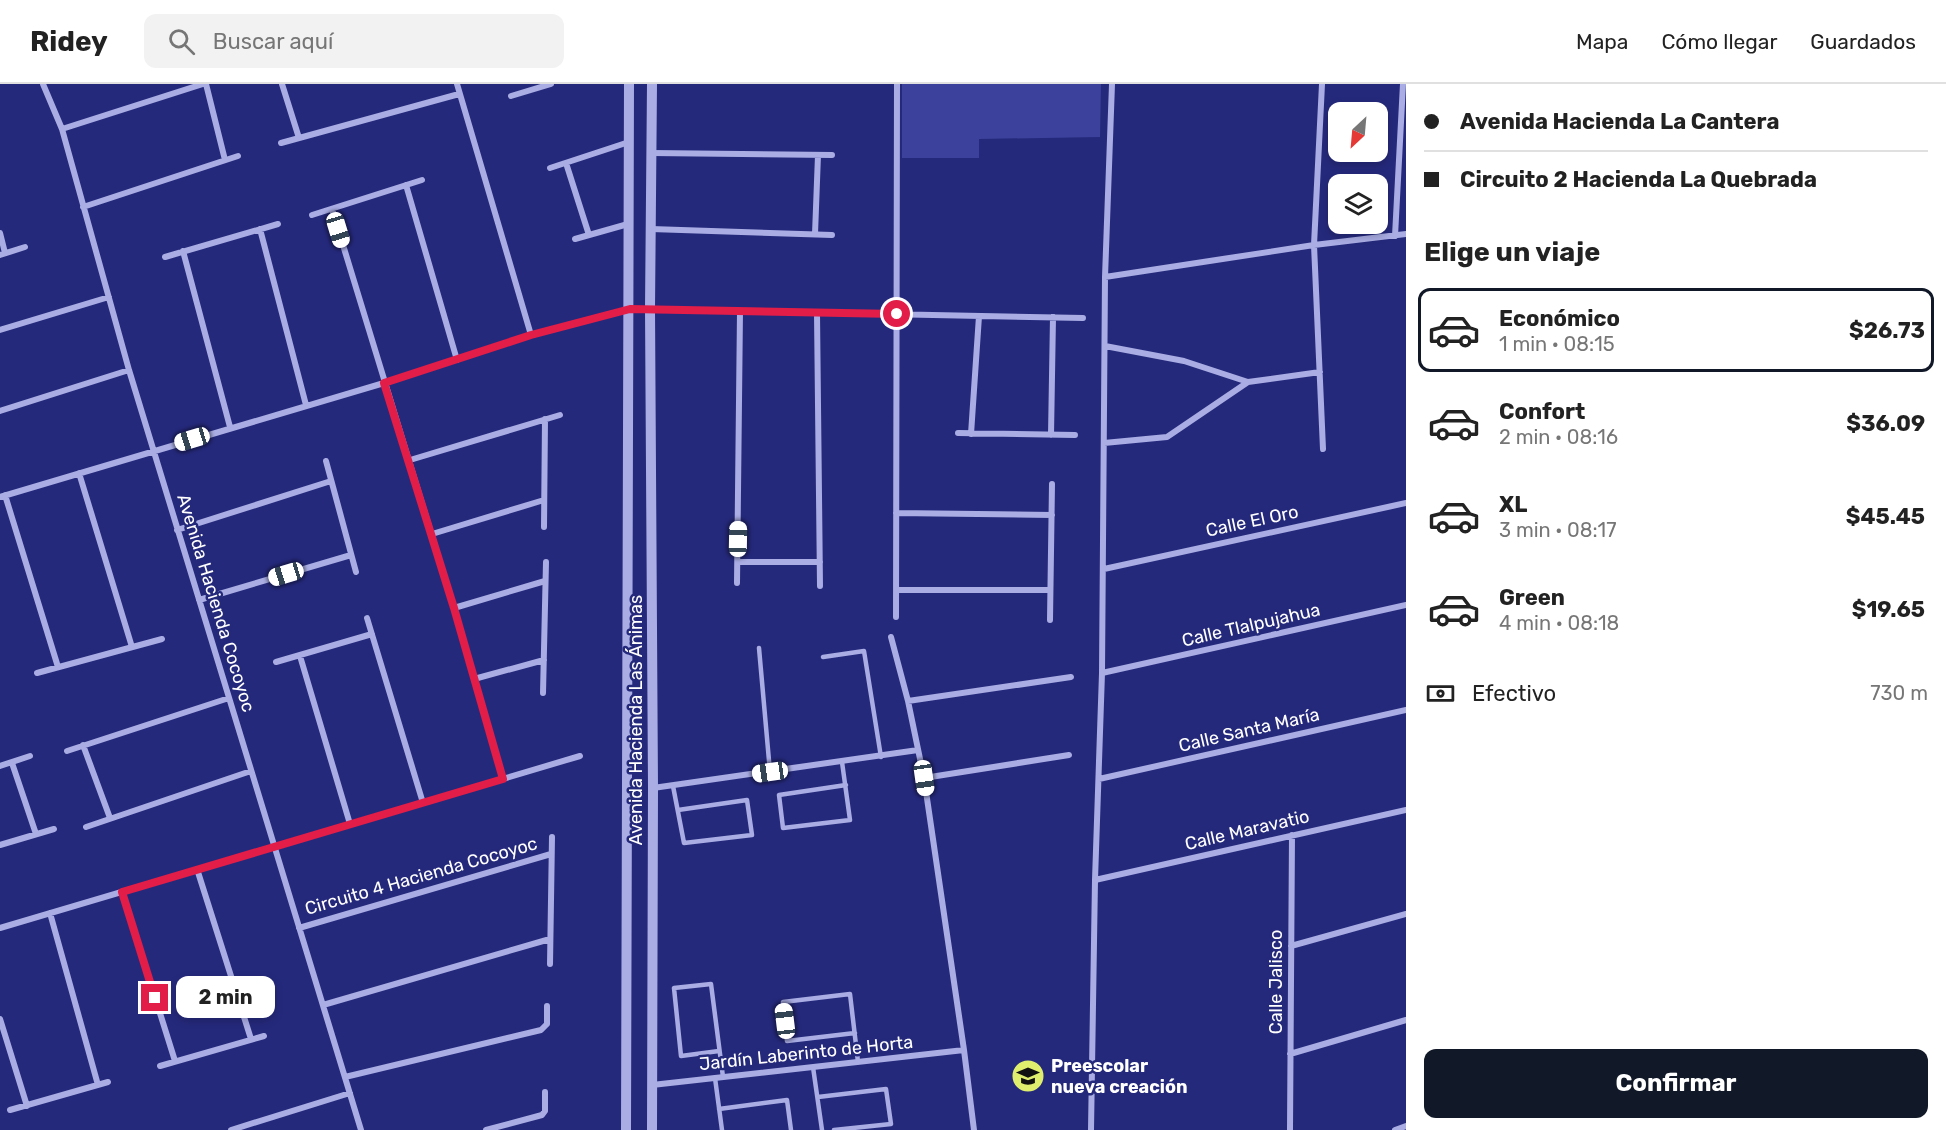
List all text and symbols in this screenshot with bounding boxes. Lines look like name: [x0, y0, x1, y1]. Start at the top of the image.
search box: [144, 14, 564, 68]
text: Ridey: [30, 25, 108, 58]
icon: search: [165, 25, 198, 58]
text: Buscar aquí: [213, 28, 333, 55]
text: Mapa: [1576, 29, 1628, 54]
text: Cómo llegar: [1661, 29, 1777, 54]
text: Guardados: [1810, 29, 1916, 54]
north arrow: [1328, 102, 1388, 162]
map controls: [1328, 102, 1388, 234]
text: Avenida Hacienda La Cantera: [1460, 108, 1779, 135]
text: Circuito 2 Hacienda La Quebrada: [1460, 166, 1817, 193]
button: layers: [1328, 174, 1388, 234]
car: [324, 210, 352, 250]
text: Elige un viaje: [1424, 236, 1600, 268]
route start: [883, 300, 910, 327]
icon: car: [1427, 303, 1481, 357]
text: Económico: [1499, 305, 1620, 332]
text: $26.73: [1849, 317, 1925, 344]
text: 1 min · 08:15: [1499, 332, 1615, 356]
icon: car: [1427, 396, 1481, 450]
text: Confort: [1499, 398, 1585, 425]
text: $36.09: [1846, 410, 1925, 437]
car: [172, 425, 212, 453]
text: 2 min · 08:16: [1499, 425, 1618, 449]
icon: car: [1427, 489, 1481, 543]
street label: Avenida Hacienda Cocoyoc: [172, 491, 260, 715]
text: XL: [1499, 491, 1527, 518]
street label: Calle El Oro: [1204, 500, 1300, 542]
text: $45.45: [1846, 503, 1925, 530]
text: 3 min · 08:17: [1499, 518, 1616, 542]
car: [729, 521, 747, 557]
car: [266, 560, 306, 588]
icon: car: [1427, 582, 1481, 636]
text: Green: [1499, 584, 1565, 611]
street label: Avenida Hacienda Las Ánimas: [625, 595, 647, 845]
text: $19.65: [1852, 596, 1925, 623]
street label: Calle Tlalpujahua: [1180, 598, 1322, 652]
text: 4 min · 08:18: [1499, 611, 1619, 635]
icon: cash: [1424, 677, 1457, 710]
text: Efectivo: [1472, 680, 1556, 707]
text: 730 m: [1870, 681, 1928, 705]
street label: Calle Santa María: [1176, 703, 1322, 757]
car: [913, 759, 935, 797]
car: [751, 761, 789, 783]
street label: Calle Maravatio: [1183, 805, 1311, 855]
street label: Circuito 4 Hacienda Cocoyoc: [302, 832, 540, 920]
street label: Calle Jalisco: [1265, 930, 1287, 1034]
callout: 2 min: [176, 977, 275, 1019]
route end: [141, 984, 168, 1011]
text: 2 min: [198, 985, 253, 1009]
car: [774, 1002, 796, 1040]
street label: Jardín Laberinto de Horta: [698, 1031, 914, 1075]
button: Confirmar: [1424, 1049, 1928, 1118]
place label: Preescolar nueva creación: [1051, 1055, 1188, 1098]
school or university icon: Preescolar nueva creación: [1010, 1058, 1046, 1094]

